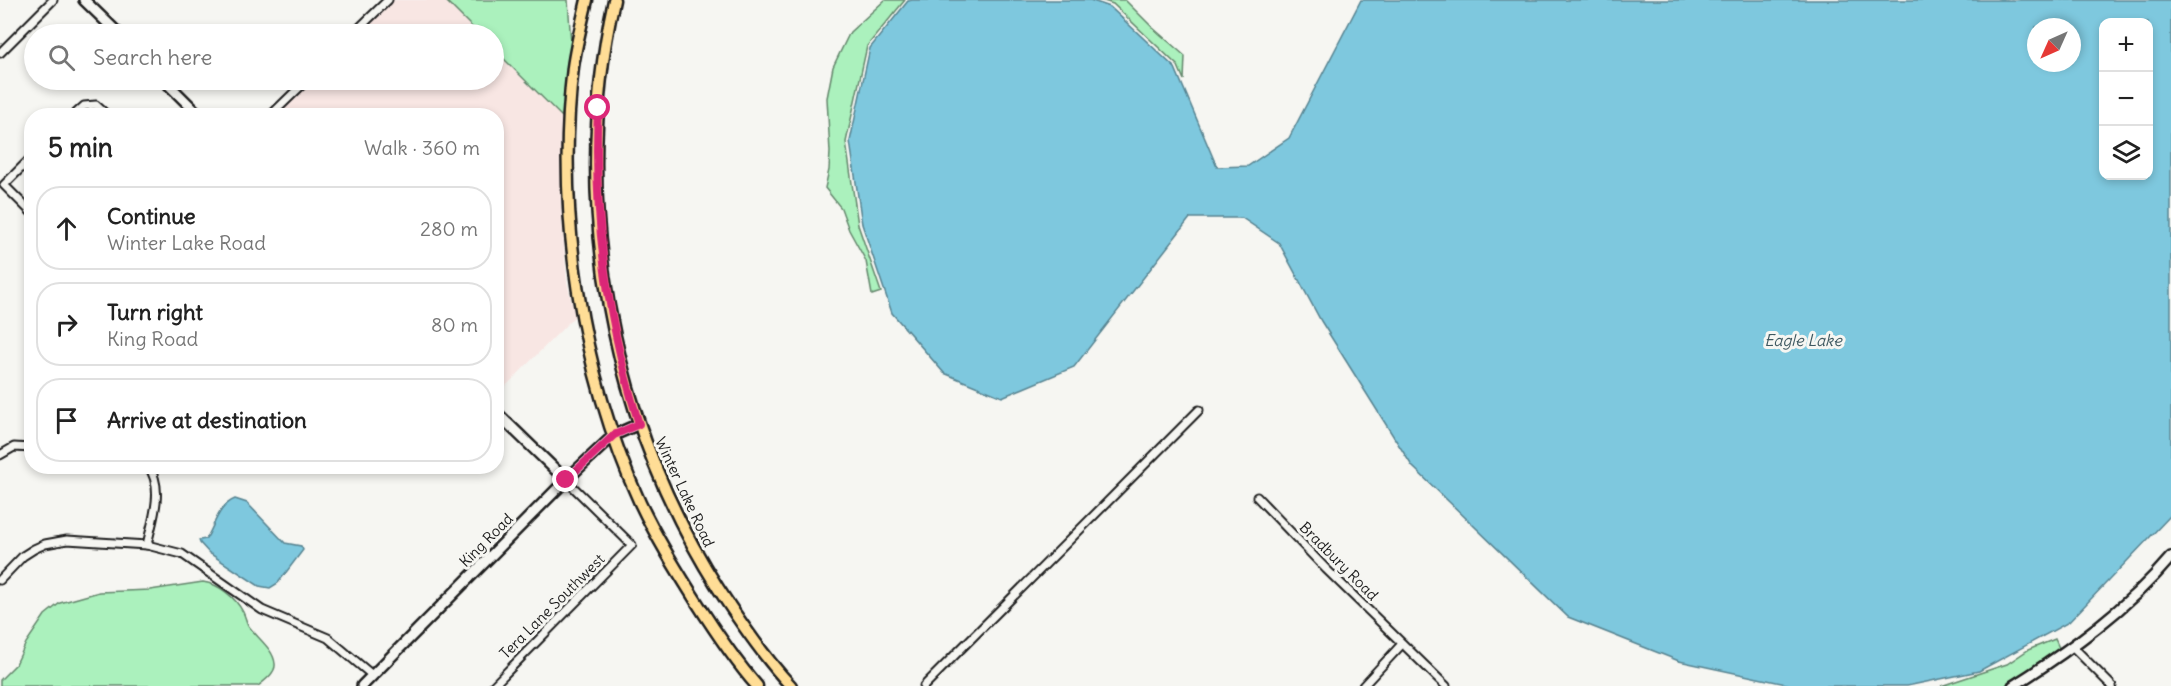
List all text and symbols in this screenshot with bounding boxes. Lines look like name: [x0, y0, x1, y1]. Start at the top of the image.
north arrow: [2027, 18, 2081, 72]
map controls: [2099, 18, 2153, 180]
button: +: [2099, 18, 2153, 72]
search box: [24, 24, 504, 90]
icon: search: [45, 41, 78, 74]
text: Search here: [93, 43, 212, 71]
button: −: [2099, 72, 2153, 126]
route start: [584, 94, 610, 120]
button: layers: [2099, 126, 2153, 180]
text: 5 min: [48, 131, 113, 164]
text: Walk · 360 m: [364, 135, 480, 160]
text: Continue: [107, 202, 196, 230]
icon: ahead: [50, 212, 83, 245]
text: 280 m: [420, 216, 478, 241]
text: Winter Lake Road: [107, 230, 266, 255]
text: Turn right: [107, 298, 203, 326]
icon: right: [50, 308, 83, 341]
text: 80 m: [431, 312, 478, 337]
text: King Road: [107, 326, 198, 351]
water label: Eagle Lake: [1764, 330, 1843, 350]
icon: arrive: [50, 404, 83, 437]
text: Arrive at destination: [107, 406, 307, 434]
street label: Winter Lake Road: [651, 434, 719, 550]
route end: [552, 466, 578, 492]
street label: King Road: [455, 509, 517, 571]
street label: Bradbury Road: [1296, 518, 1382, 604]
street label: Tera Lane Southwest: [495, 549, 609, 663]

